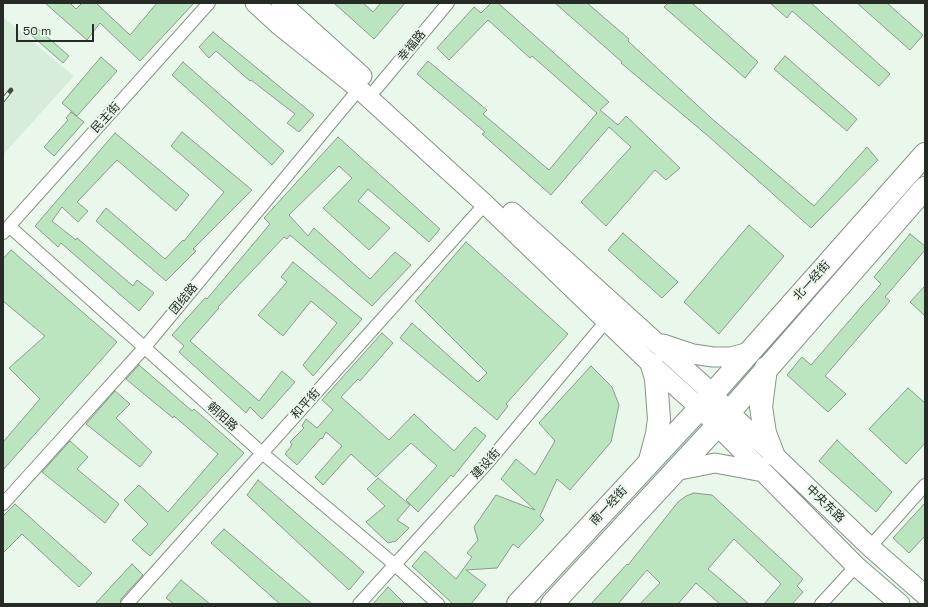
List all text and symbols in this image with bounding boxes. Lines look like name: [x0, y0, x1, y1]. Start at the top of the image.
scale bar: [18, 16, 96, 42]
text: 50 m: [23, 23, 51, 39]
street label: 幸福路: [395, 28, 429, 64]
street label: 民主街: [89, 100, 123, 136]
street label: 北一经街: [791, 258, 833, 304]
street label: 团结路: [167, 281, 201, 317]
street label: 和平街: [289, 386, 323, 422]
street label: 朝阳路: [204, 400, 240, 434]
street label: 建设街: [469, 446, 503, 482]
street label: 中央东路: [803, 482, 847, 526]
street label: 南一经街: [587, 484, 631, 528]

